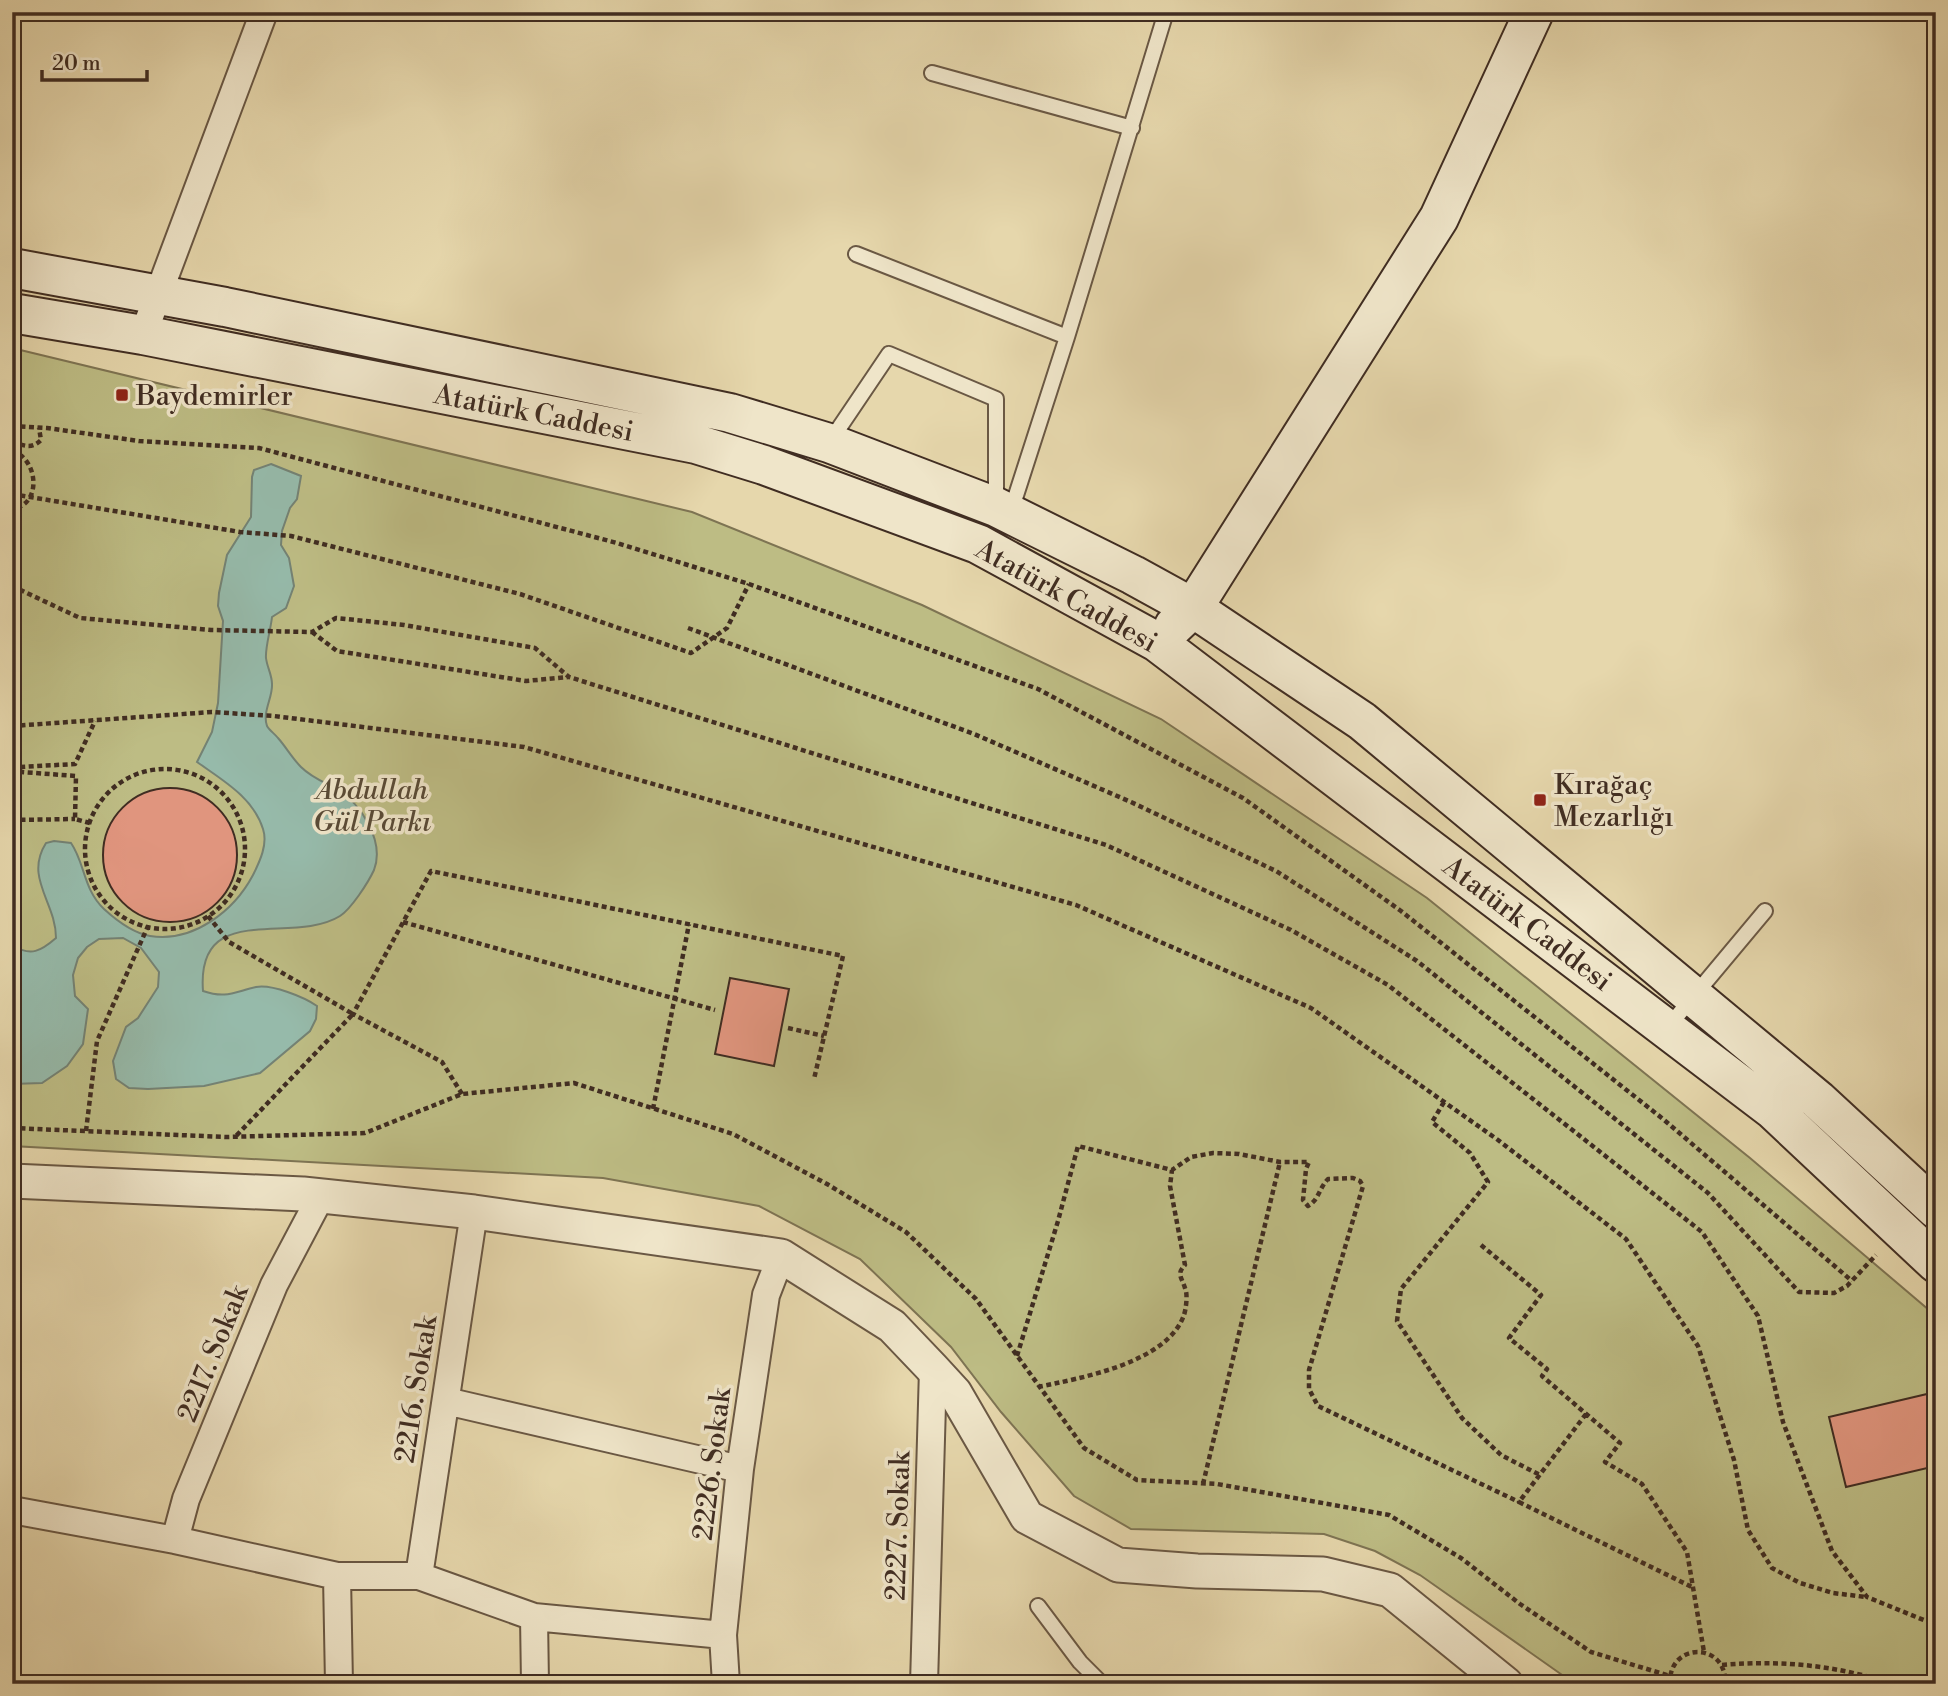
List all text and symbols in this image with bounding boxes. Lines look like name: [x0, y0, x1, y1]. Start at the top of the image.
scale bar: [42, 38, 147, 82]
text: 20 m: [52, 51, 101, 77]
street label: Atatürk Caddesi: [430, 377, 636, 450]
place label: Baydemirler: [135, 379, 293, 414]
marker: Baydemirler: [114, 387, 130, 403]
street label: Atatürk Caddesi: [968, 531, 1163, 661]
place label: Kırağaç Mezarlığı: [1554, 768, 1673, 835]
park label: Abdullah Gül Parkı: [313, 773, 431, 840]
marker: Kırağaç Mezarlığı: [1532, 792, 1548, 808]
street label: Atatürk Caddesi: [1435, 849, 1619, 999]
street label: 2217. Sokak: [170, 1279, 257, 1427]
street label: 2216. Sokak: [388, 1312, 446, 1465]
street label: 2226. Sokak: [686, 1385, 739, 1542]
street label: 2227. Sokak: [878, 1449, 919, 1601]

